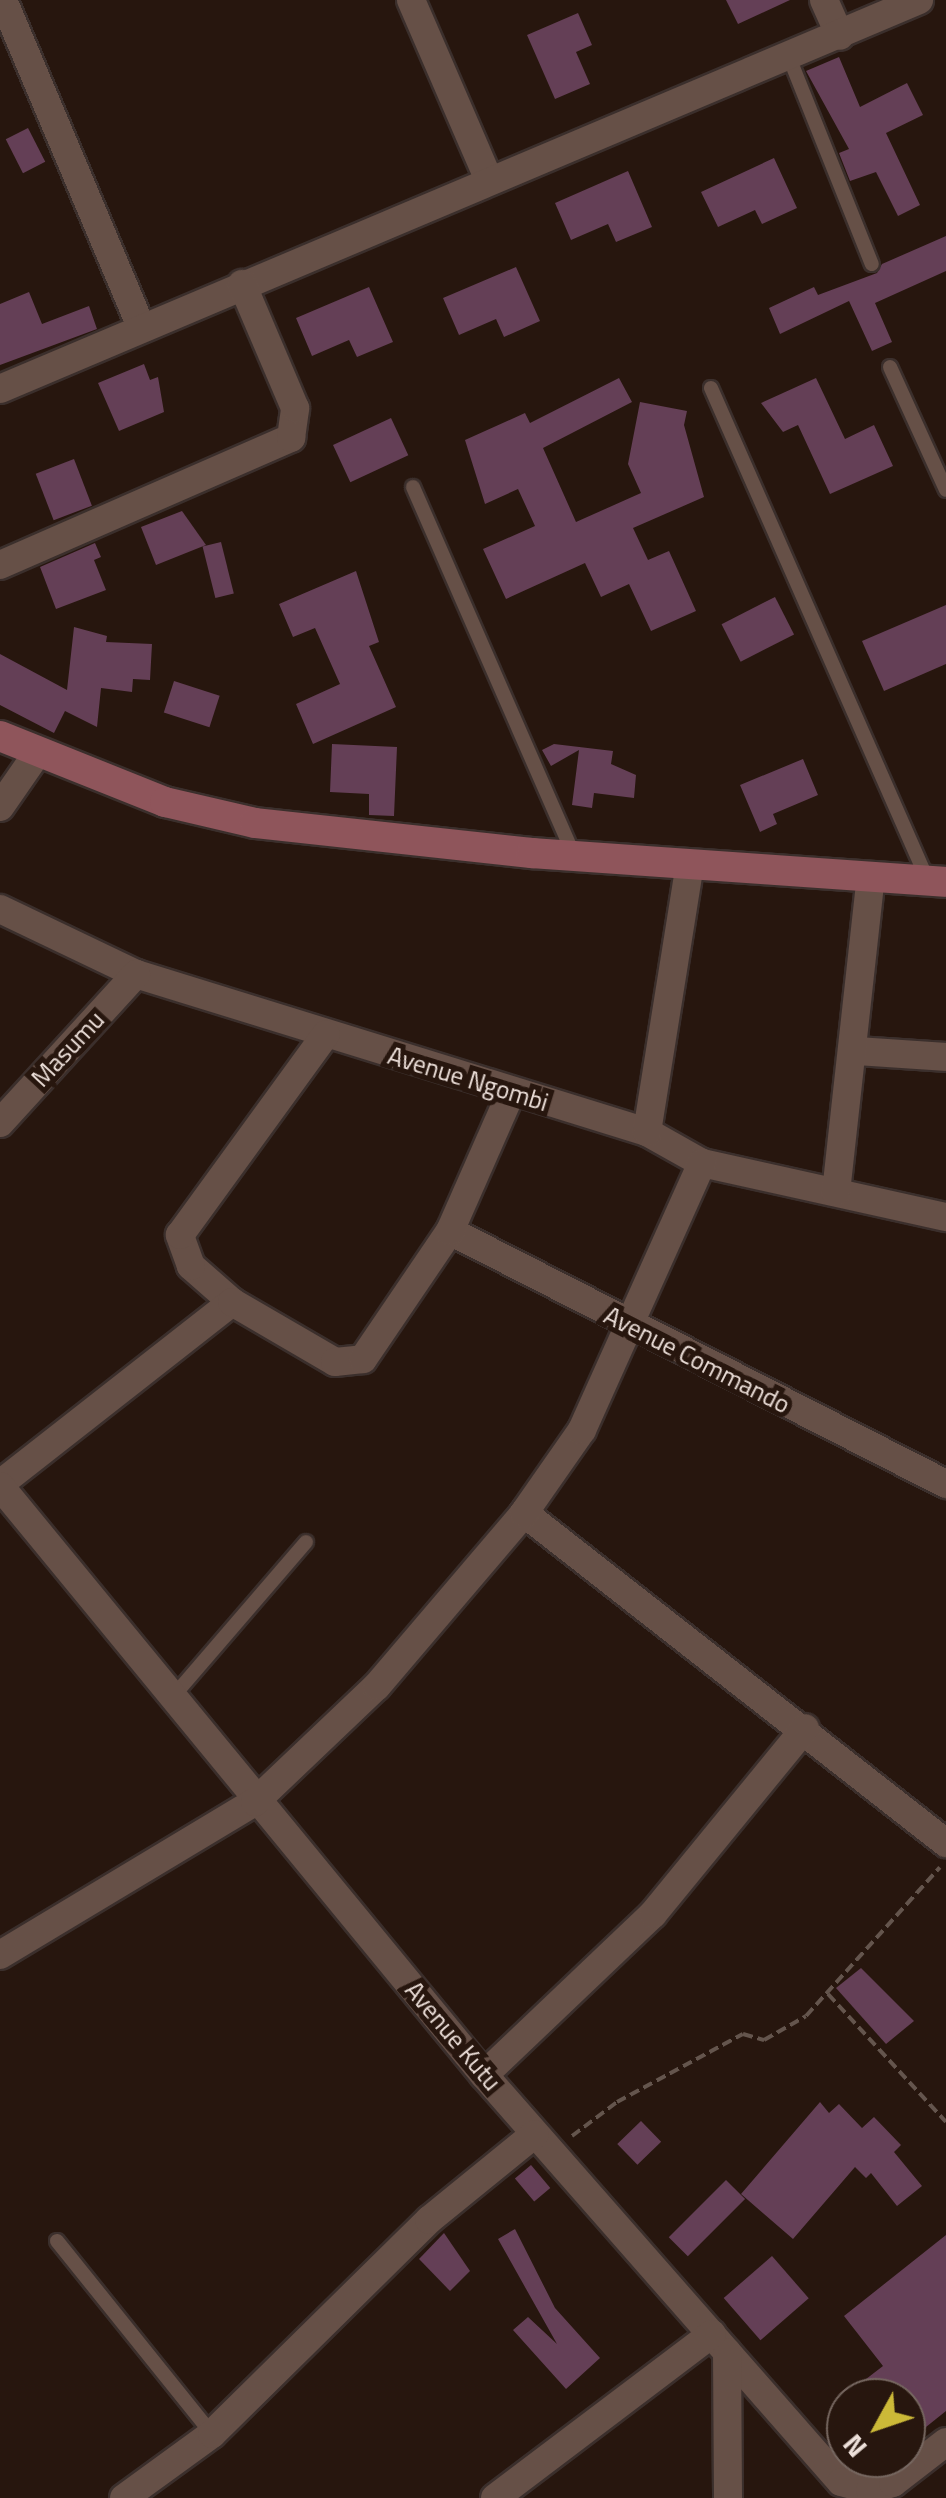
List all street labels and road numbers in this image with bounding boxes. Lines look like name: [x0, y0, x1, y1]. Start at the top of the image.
street label: Masumu: [25, 1005, 111, 1093]
street label: Avenue Ngombi: [384, 1040, 552, 1118]
street label: Avenue Commando: [599, 1300, 795, 1420]
street label: Avenue Kutu: [399, 1975, 507, 2097]

